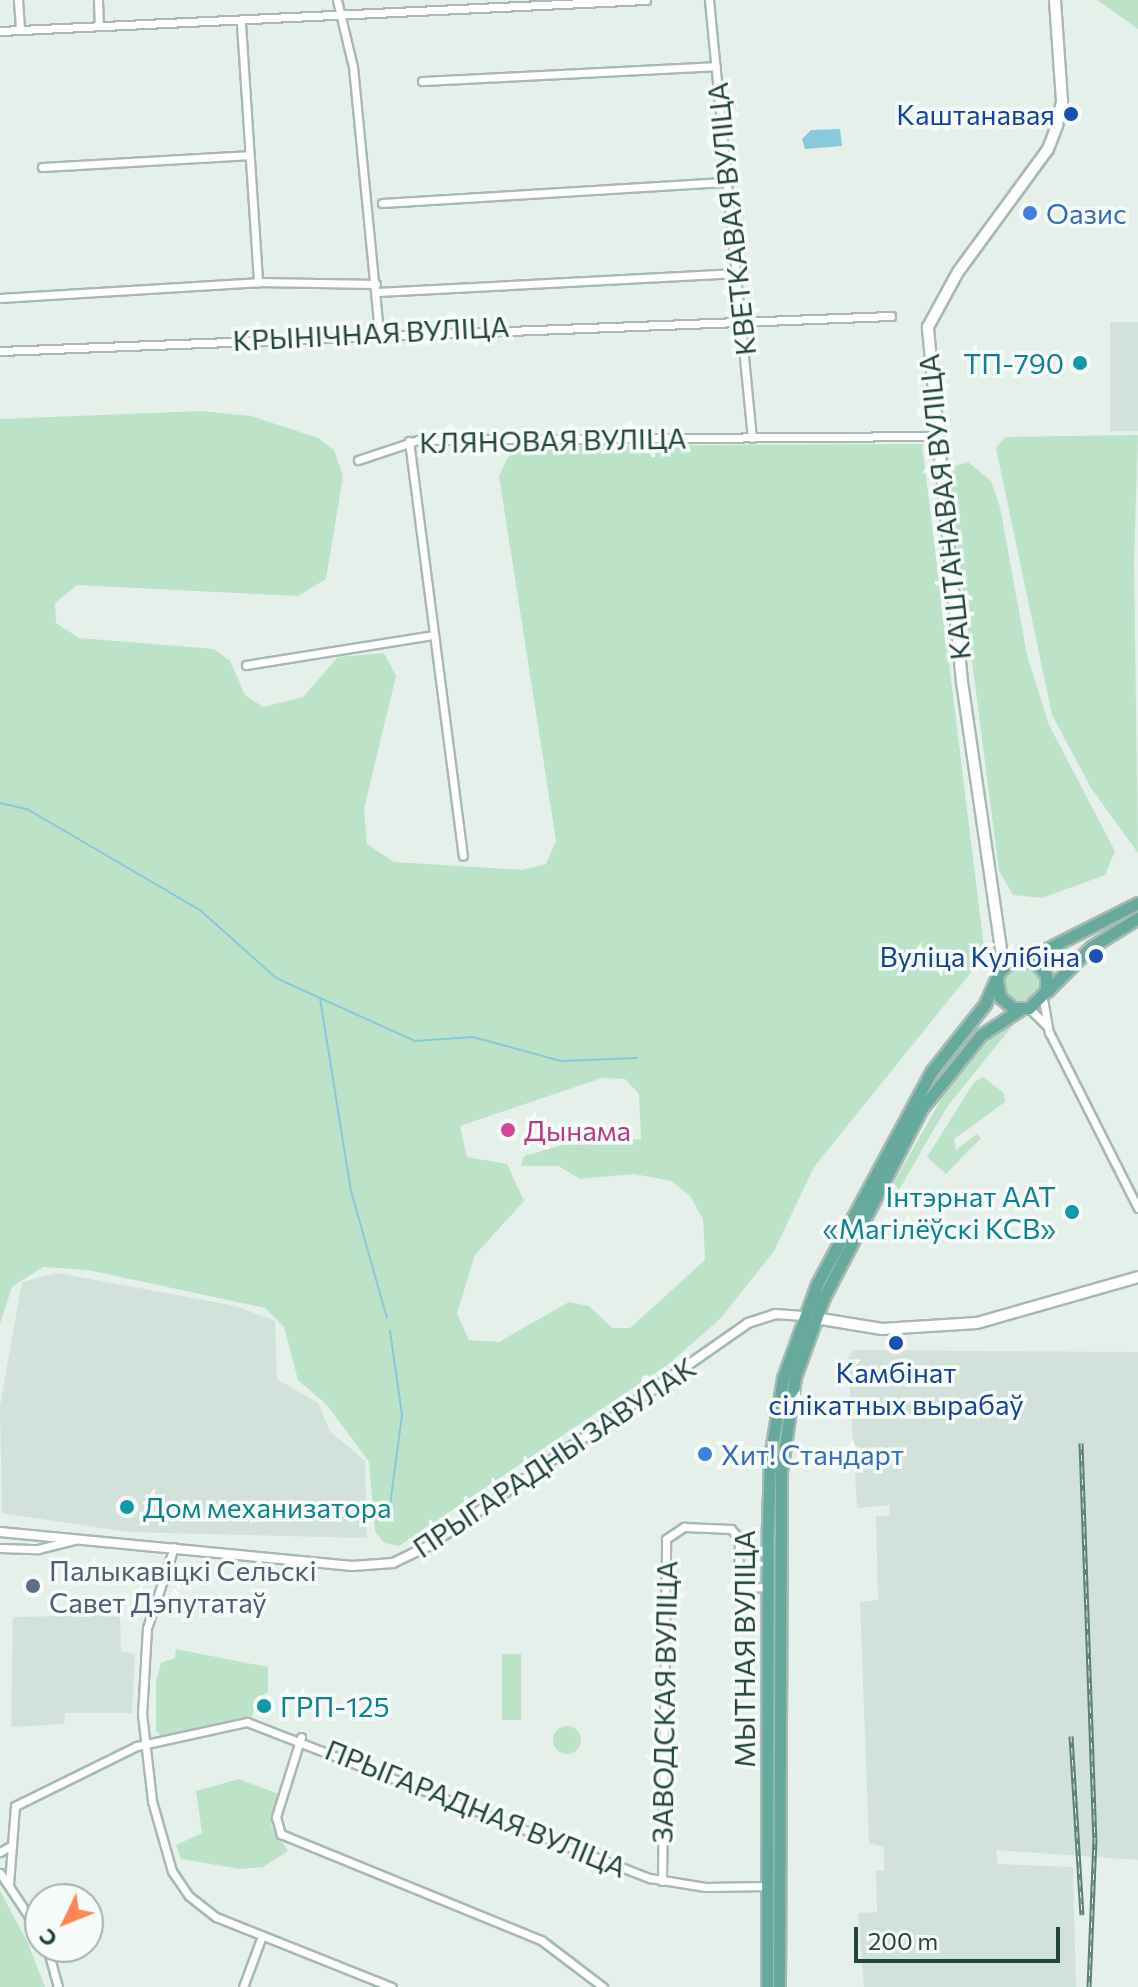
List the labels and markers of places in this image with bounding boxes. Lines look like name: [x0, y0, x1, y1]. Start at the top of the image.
place label: Каштанавая: [896, 97, 1055, 131]
marker: Каштанавая: [1062, 105, 1080, 123]
place label: Оазис: [1046, 196, 1127, 230]
marker: Оазис: [1021, 204, 1039, 222]
place label: ТП-790: [963, 346, 1064, 380]
marker: ТП-790: [1071, 354, 1089, 372]
place label: Вуліца Кулібіна: [880, 939, 1080, 973]
marker: Вуліца Кулібіна: [1087, 947, 1105, 965]
place label: Дынама: [524, 1113, 631, 1147]
marker: Дынама: [499, 1121, 517, 1139]
place label: Інтэрнат ААТ «Магілёўскі КСВ»: [823, 1179, 1056, 1245]
marker: Інтэрнат ААТ «Магілёўскі КСВ»: [1063, 1203, 1081, 1221]
marker: Камбінат сілікатных вырабаў: [887, 1334, 905, 1352]
place label: Камбінат сілікатных вырабаў: [768, 1355, 1024, 1421]
place label: Хит! Стандарт: [721, 1437, 904, 1471]
marker: Хит! Стандарт: [696, 1445, 714, 1463]
place label: Дом механизатора: [143, 1490, 392, 1524]
marker: Дом механизатора: [118, 1498, 136, 1516]
place label: Палыкавіцкі Сельскі Савет Дэпутатаў: [49, 1553, 317, 1619]
marker: Палыкавіцкі Сельскі Савет Дэпутатаў: [24, 1577, 42, 1595]
place label: ГРП-125: [280, 1689, 390, 1723]
marker: ГРП-125: [255, 1697, 273, 1715]

